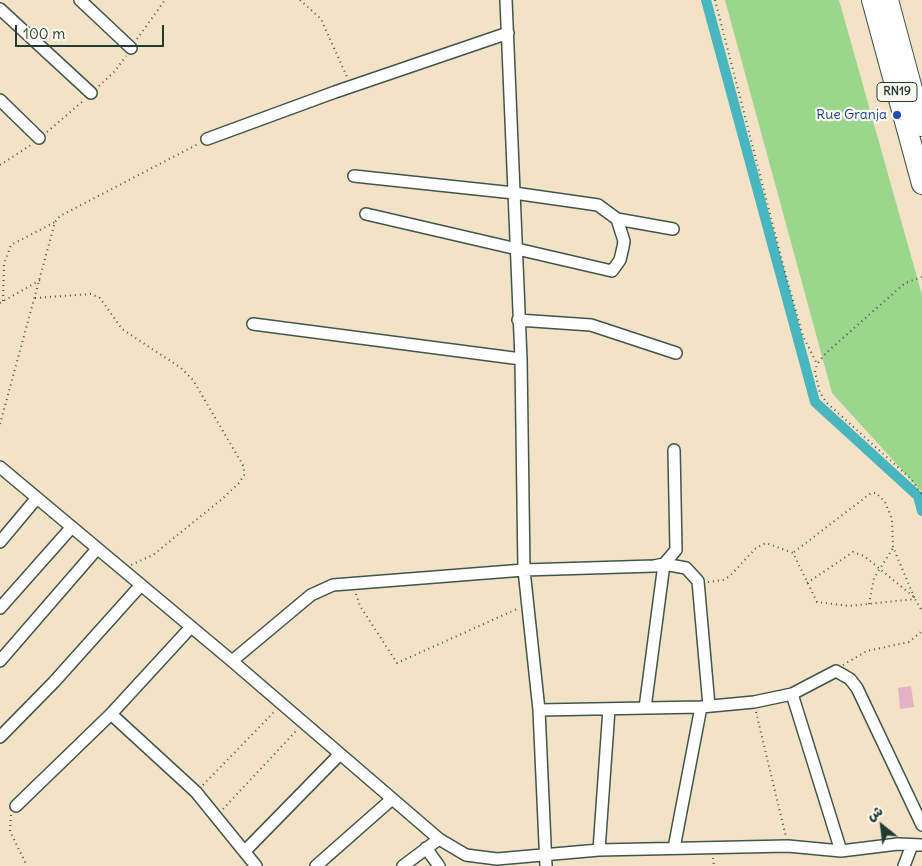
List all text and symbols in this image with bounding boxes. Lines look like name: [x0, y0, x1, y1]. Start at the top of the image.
scale bar: [18, 15, 166, 47]
text: 100 m: [23, 24, 65, 43]
road number: RN19: [877, 82, 917, 101]
place label: Rue Granja: [816, 107, 887, 123]
marker: Rue Granja: [891, 109, 903, 121]
north arrow: [857, 801, 907, 851]
text: ش: [864, 801, 886, 824]

